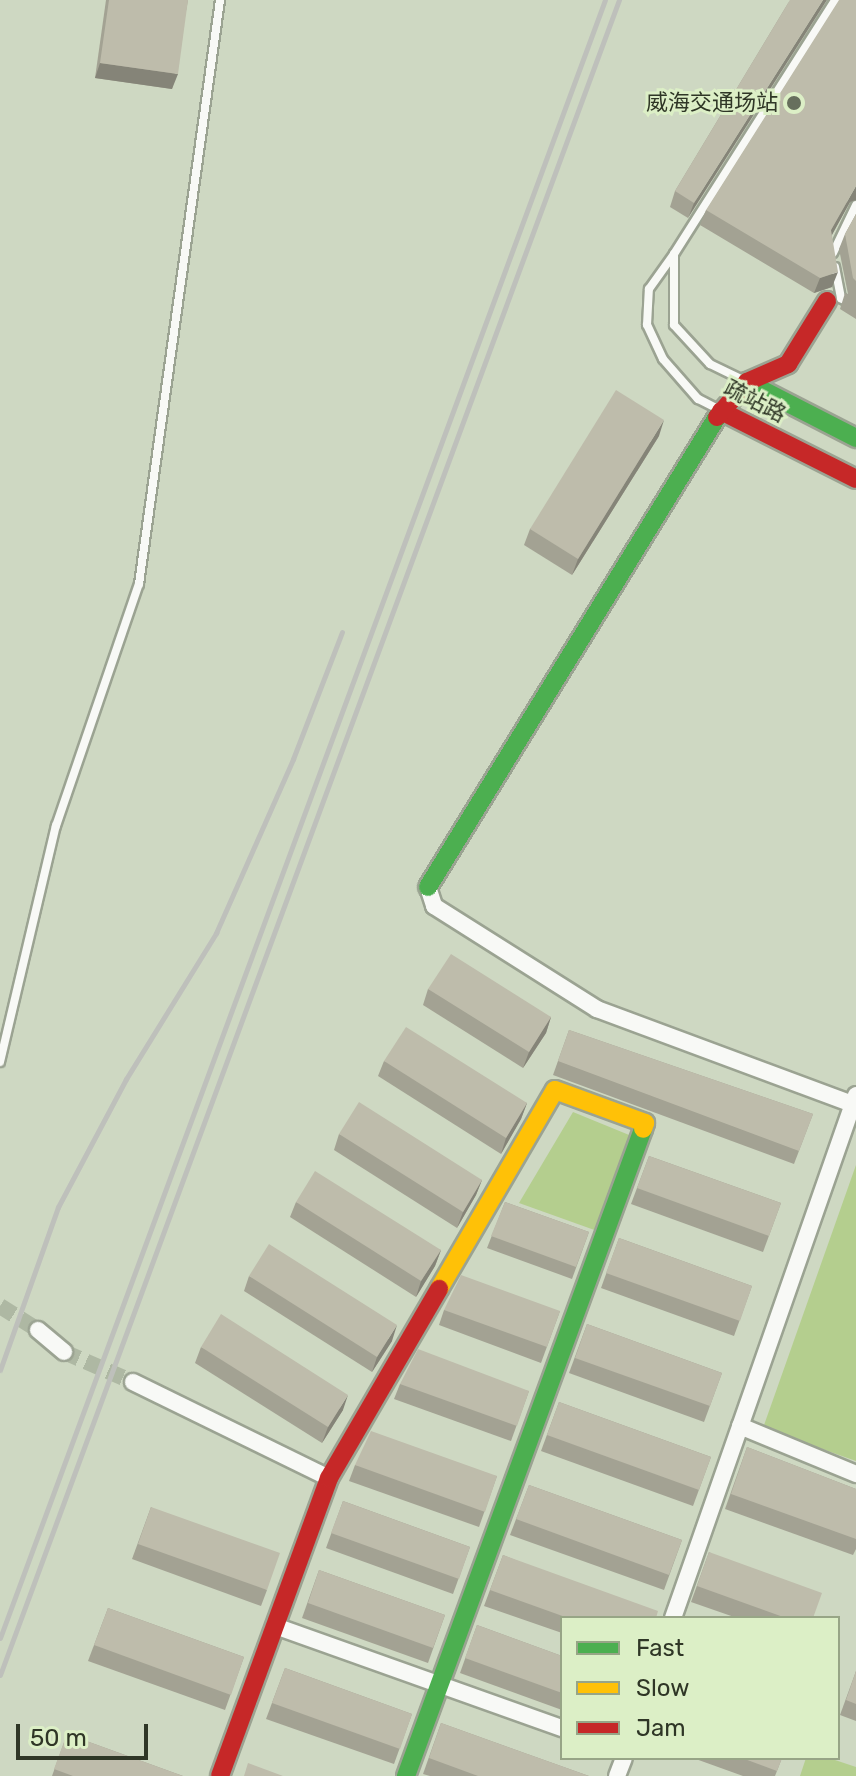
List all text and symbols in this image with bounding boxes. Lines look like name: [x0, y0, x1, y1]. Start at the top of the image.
place label: 威海交通场站: [646, 90, 778, 116]
marker: 威海交通场站: [785, 94, 803, 112]
street label: 疏站路: [720, 374, 790, 428]
legend: [560, 1616, 840, 1760]
text: Fast: [636, 1634, 684, 1662]
text: Slow: [636, 1674, 689, 1702]
scale bar: [20, 1708, 152, 1758]
text: Jam: [636, 1714, 686, 1742]
text: 50 m: [30, 1724, 87, 1752]

